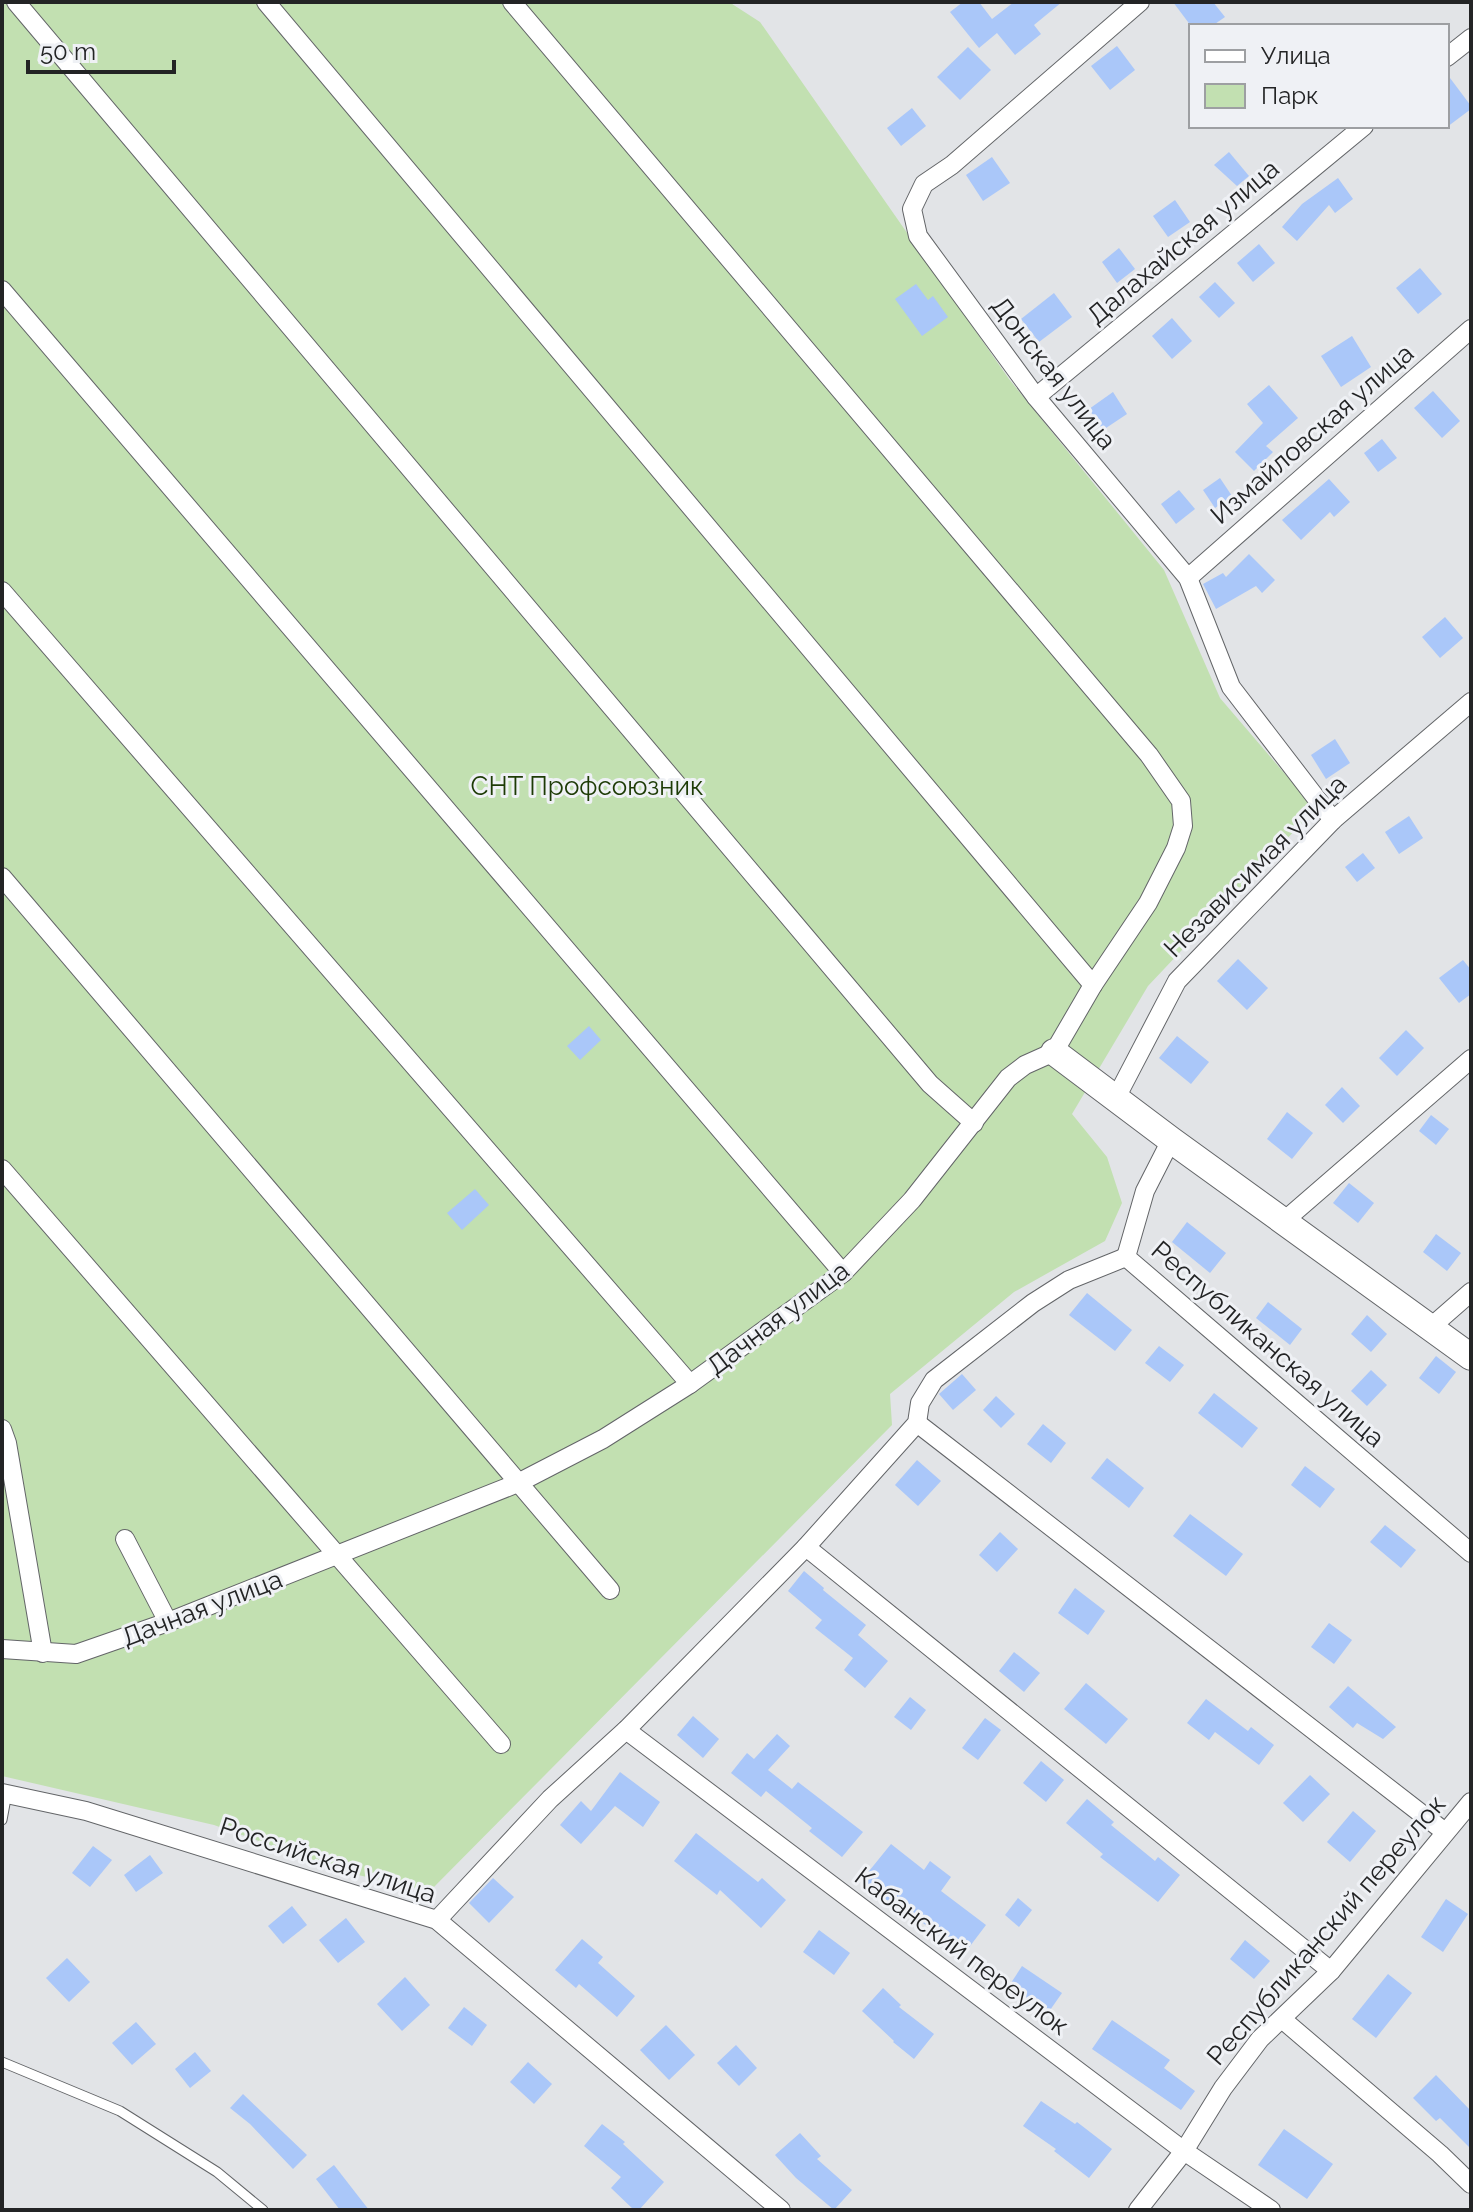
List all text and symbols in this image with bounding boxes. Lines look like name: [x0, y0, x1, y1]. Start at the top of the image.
scale bar: [28, 24, 174, 74]
legend: [1189, 24, 1449, 128]
text: 50 m: [40, 37, 96, 66]
text: Улица: [1261, 41, 1331, 70]
text: Парк: [1261, 81, 1319, 110]
street label: Далахайская улица: [1081, 153, 1285, 331]
street label: Донская улица: [985, 291, 1123, 455]
street label: Измайловская улица: [1205, 338, 1419, 530]
street label: Независимая улица: [1158, 769, 1352, 963]
park label: СНТ Профсоюзник: [471, 771, 703, 801]
street label: Республиканская улица: [1146, 1235, 1390, 1453]
street label: Дачная улица: [701, 1255, 855, 1381]
street label: Дачная улица: [118, 1564, 286, 1652]
street label: Республиканский переулок: [1201, 1789, 1451, 2071]
street label: Российская улица: [216, 1811, 440, 1909]
street label: Кабанский переулок: [849, 1861, 1075, 2041]

